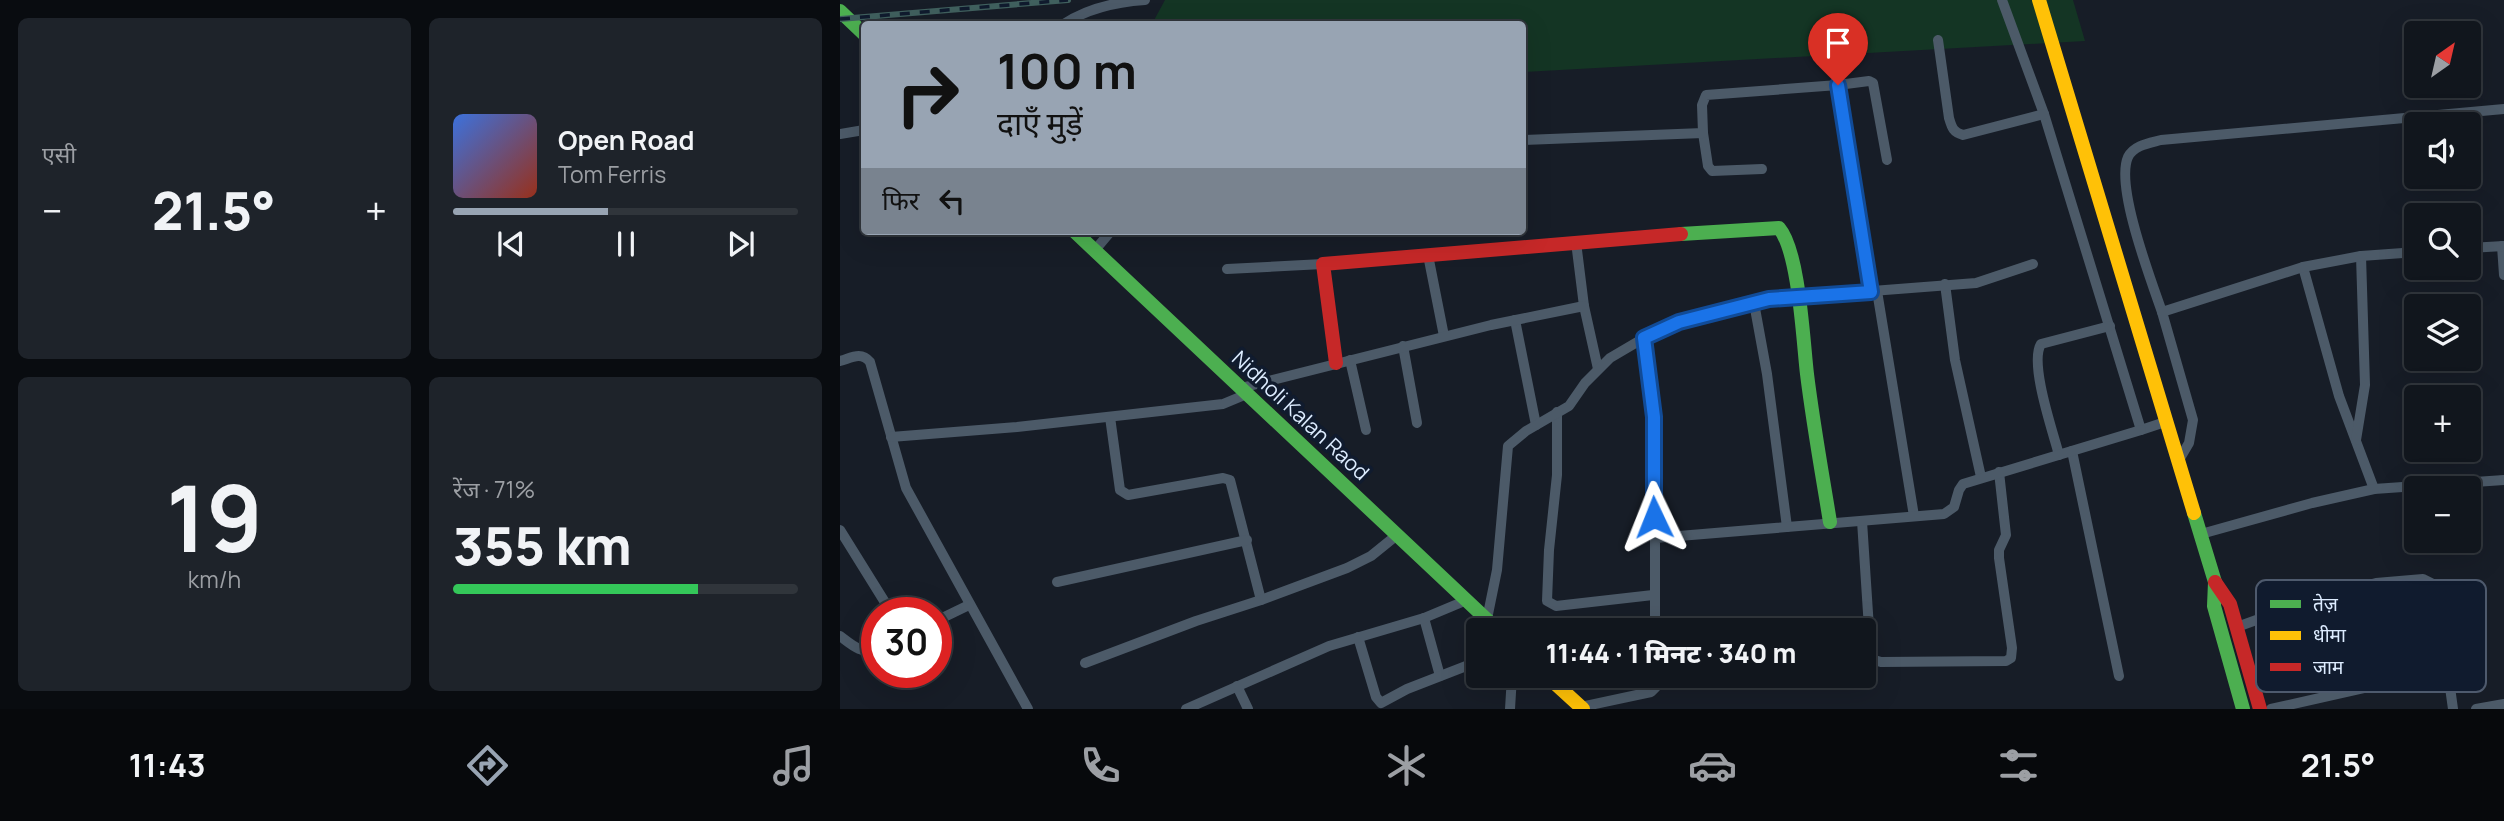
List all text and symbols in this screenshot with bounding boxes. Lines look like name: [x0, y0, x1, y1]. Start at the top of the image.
pin: [1808, 13, 1868, 85]
north arrow: [2404, 21, 2482, 98]
map controls: [2404, 21, 2481, 553]
icon: arrive: [1819, 24, 1857, 62]
text: 100 m: [997, 37, 1137, 104]
icon: right: [882, 49, 973, 140]
text: दाएँ मुड़ें: [997, 101, 1083, 145]
button: sound: [2404, 112, 2481, 189]
text: Open Road: [558, 122, 694, 158]
text: एसी: [42, 138, 76, 170]
text: Tom Ferris: [558, 158, 666, 190]
text: 21.5°: [152, 175, 276, 246]
text: फिर: [882, 182, 919, 218]
icon: left: [933, 182, 971, 220]
text: −: [42, 184, 63, 236]
text: +: [365, 184, 387, 236]
button: search: [2404, 203, 2481, 280]
icon: previous: [492, 225, 530, 263]
icon: pause: [607, 225, 645, 263]
icon: next: [722, 225, 760, 263]
button: layers: [2404, 294, 2481, 371]
street label: Nidholi Kalan Raod: [1226, 344, 1376, 486]
button: +: [2404, 385, 2481, 462]
text: 19: [166, 455, 263, 579]
text: रेंज · 71%: [453, 473, 535, 505]
button: −: [2404, 476, 2481, 553]
position arrow: [1617, 480, 1691, 554]
text: 355 km: [453, 510, 632, 581]
text: km/h: [188, 563, 241, 595]
legend: [2256, 580, 2486, 692]
text: तेज़: [2313, 591, 2339, 617]
speed limit sign: 30: [861, 597, 952, 688]
text: धीमा: [2313, 622, 2347, 648]
text: 11:44 · 1 मिनट · 340 m: [1546, 635, 1796, 671]
text: जाम: [2313, 654, 2344, 680]
icon: directions: [463, 741, 512, 790]
icon: music: [769, 741, 818, 790]
icon: phone: [1076, 741, 1125, 790]
icon: climate: [1382, 741, 1431, 790]
icon: car: [1688, 741, 1737, 790]
icon: filters: [1994, 741, 2043, 790]
text: 11:43: [129, 743, 206, 787]
text: 21.5°: [2301, 743, 2375, 787]

